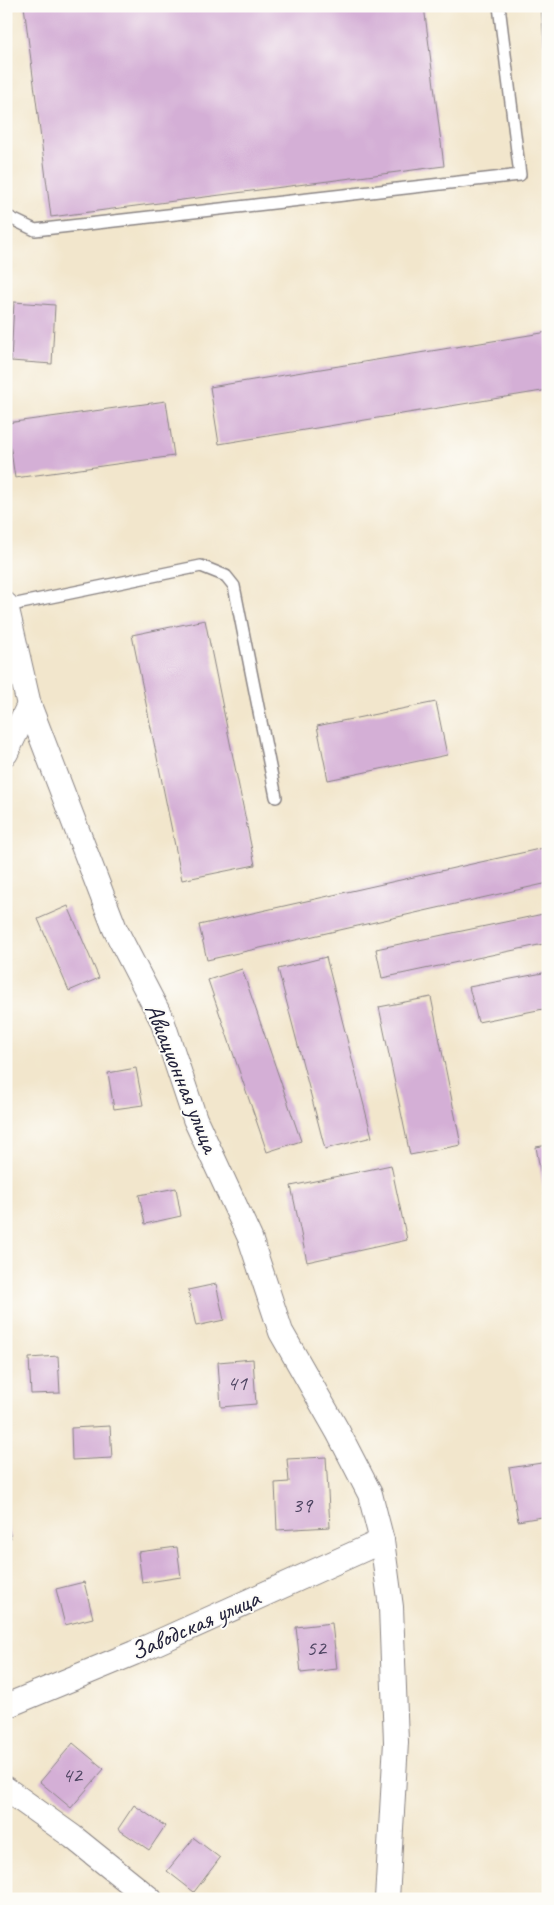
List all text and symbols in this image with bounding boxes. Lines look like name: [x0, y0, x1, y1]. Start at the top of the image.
street label: Авиационная улица: [138, 999, 227, 1160]
house number: 41: [227, 1369, 248, 1397]
house number: 39: [292, 1491, 314, 1519]
street label: Заводская улица: [125, 1581, 267, 1668]
house number: 52: [306, 1634, 328, 1662]
house number: 42: [62, 1761, 84, 1789]

